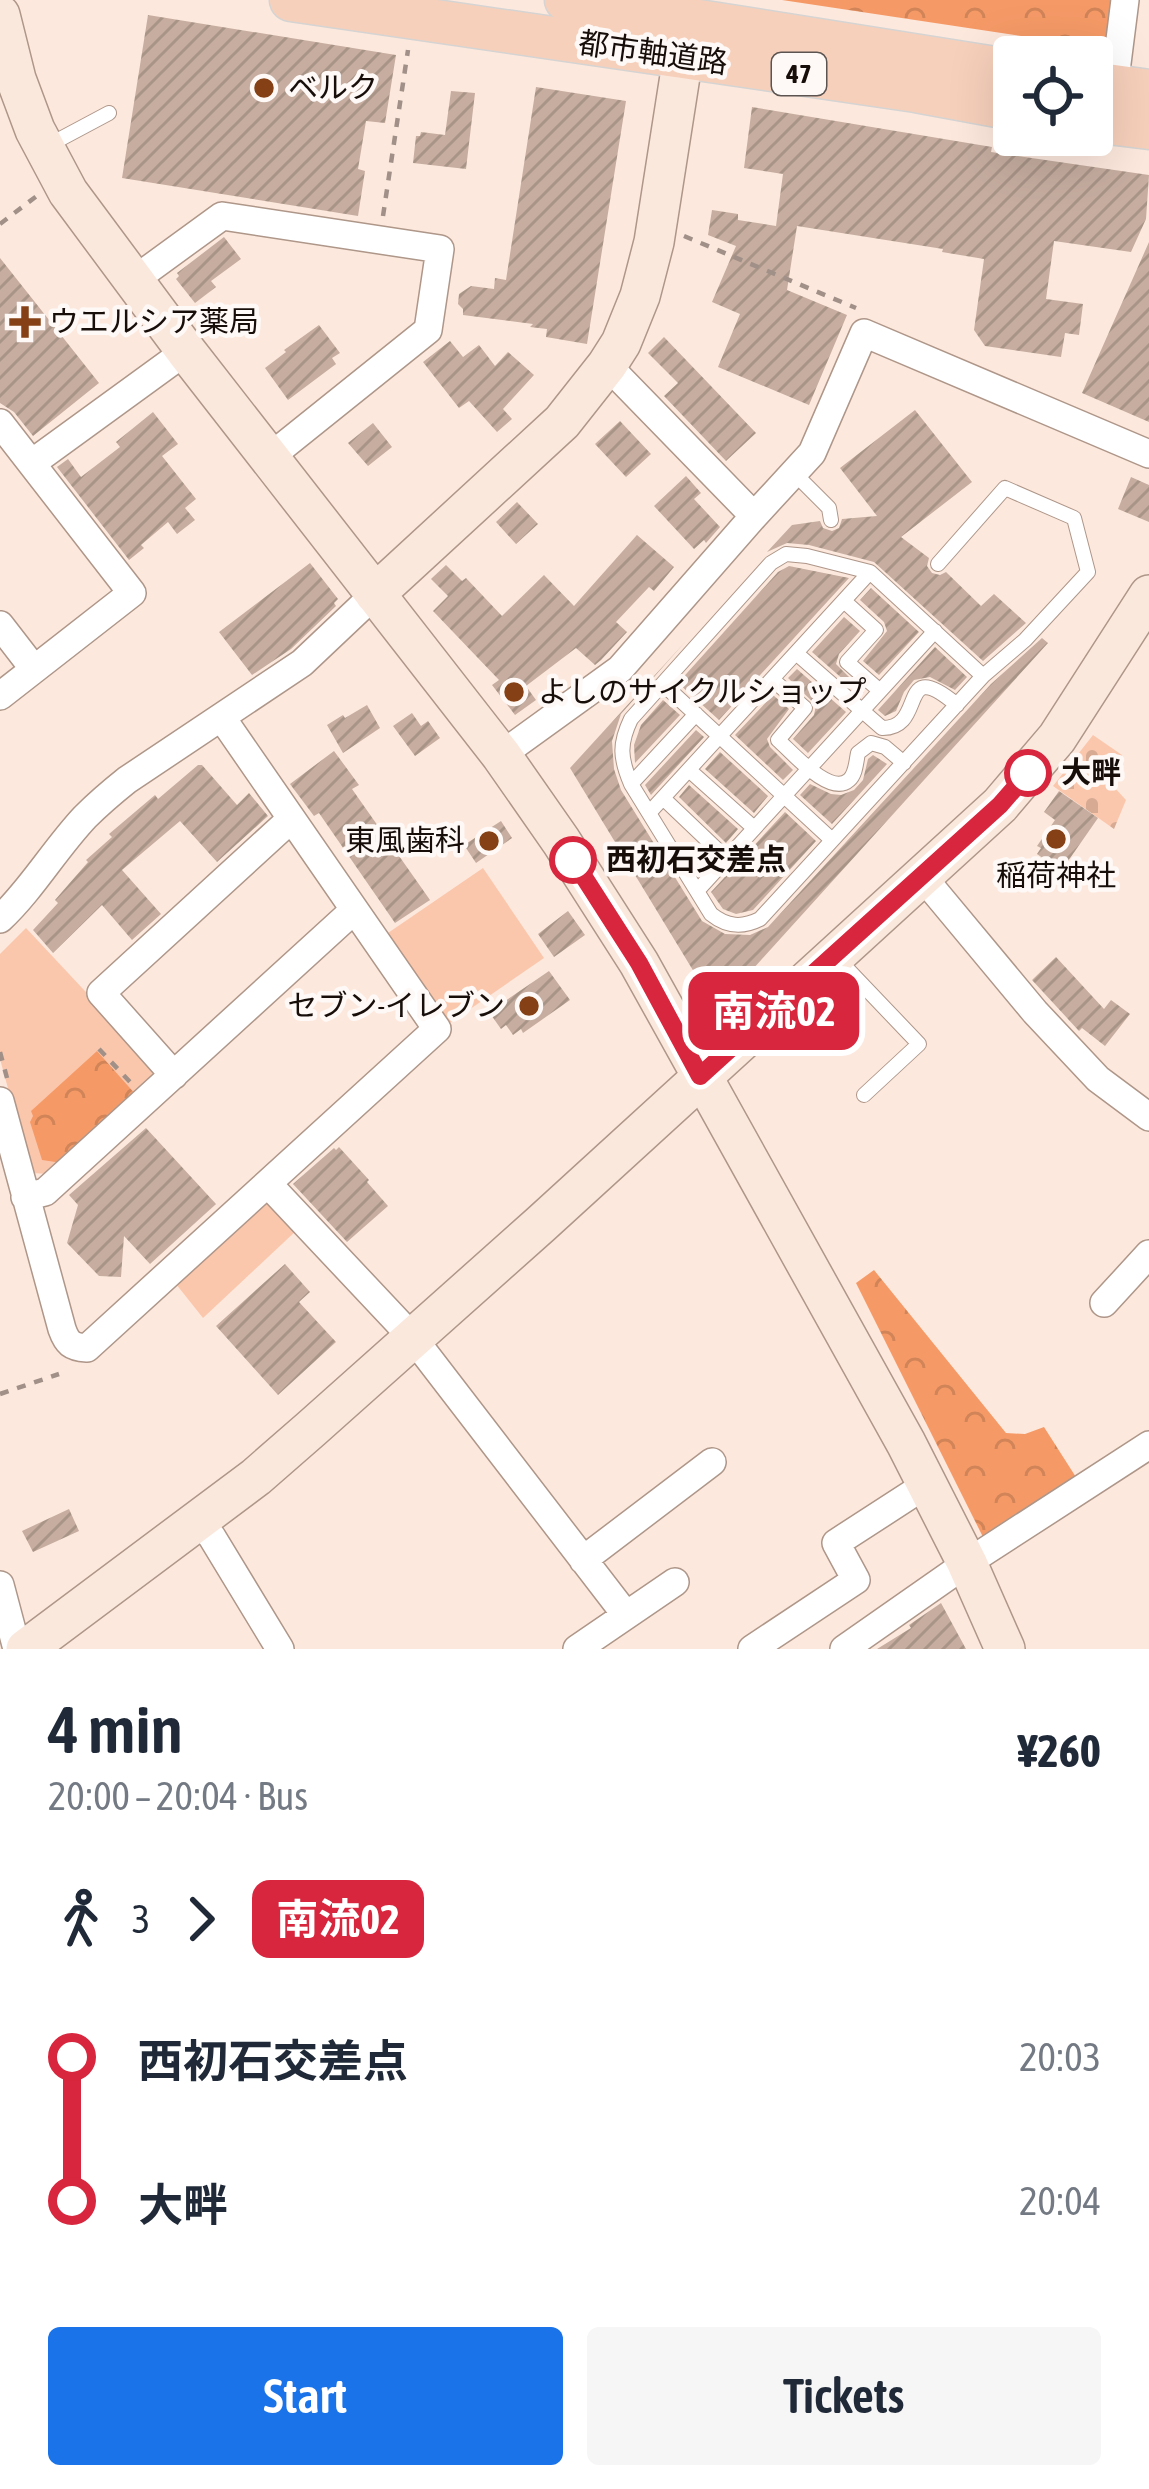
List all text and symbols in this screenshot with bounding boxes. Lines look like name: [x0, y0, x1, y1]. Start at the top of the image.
street label: 都市軸道路: [577, 25, 730, 79]
map controls: [993, 36, 1113, 156]
button: locate: [993, 36, 1113, 156]
road number: 47: [772, 53, 826, 95]
place label: ベルク: [288, 70, 378, 104]
marker: ベルク: [251, 75, 277, 101]
place label: ウエルシア薬局: [49, 304, 259, 338]
marker: ウエルシア薬局: [12, 309, 38, 335]
place label: よしのサイクルショップ: [538, 674, 867, 708]
marker: よしのサイクルショップ: [501, 679, 527, 705]
marker: 大畔: [1006, 751, 1050, 795]
place label: 大畔: [1061, 755, 1121, 789]
place label: 東風歯科: [345, 823, 465, 857]
marker: 稲荷神社: [1043, 826, 1069, 852]
marker: 東風歯科: [476, 828, 502, 854]
marker: 西初石交差点: [551, 838, 595, 882]
place label: 西初石交差点: [606, 842, 786, 876]
place label: 稲荷神社: [996, 858, 1116, 892]
line badge: 南流02: [690, 972, 858, 1050]
text: 南流02: [712, 987, 836, 1035]
place label: セブン-イレブン: [288, 988, 505, 1022]
marker: セブン-イレブン: [516, 993, 542, 1019]
text: 4 min: [48, 1691, 183, 1767]
text: ¥260: [1018, 1725, 1101, 1777]
text: 20:00 – 20:04 · Bus: [48, 1774, 308, 1818]
icon: walk: [48, 1886, 114, 1952]
icon: forward: [168, 1886, 234, 1952]
text: 南流02: [276, 1895, 400, 1943]
text: 3: [132, 1897, 150, 1941]
text: 西初石交差点: [138, 2035, 408, 2087]
text: 20:03: [1019, 2035, 1101, 2079]
text: 大畔: [138, 2179, 228, 2231]
text: 20:04: [1019, 2179, 1101, 2223]
button: Start: [48, 2327, 563, 2465]
button: Tickets: [587, 2327, 1101, 2465]

